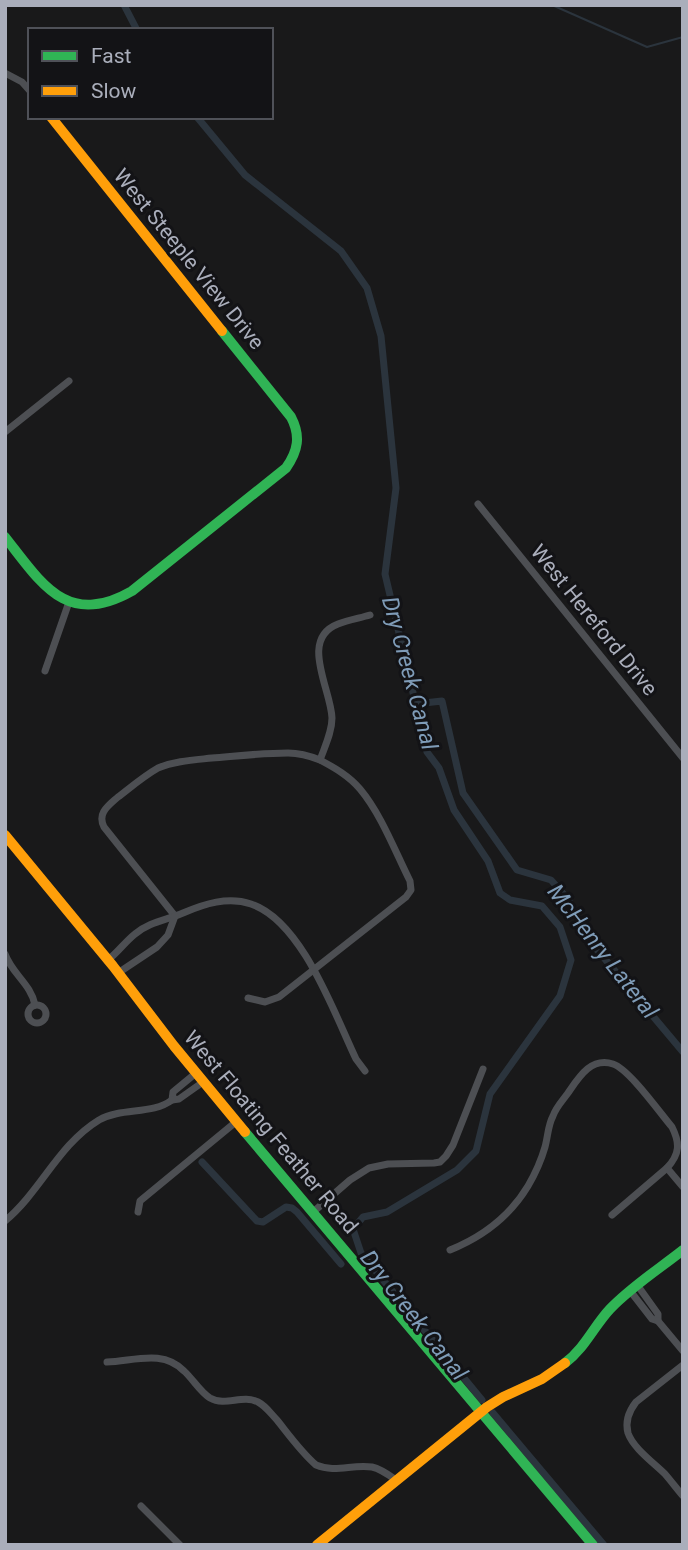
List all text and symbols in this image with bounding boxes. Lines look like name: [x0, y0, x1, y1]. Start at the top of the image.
legend: [28, 28, 273, 119]
text: Fast: [91, 44, 132, 68]
text: Slow: [91, 79, 137, 103]
street label: West Steeple View Drive: [109, 164, 269, 354]
street label: West Hereford Drive: [526, 540, 662, 700]
water label: Dry Creek Canal: [376, 594, 443, 753]
water label: McHenry Lateral: [542, 879, 664, 1024]
street label: West Floating Feather Road: [179, 1026, 363, 1238]
water label: Dry Creek Canal: [354, 1245, 473, 1386]

